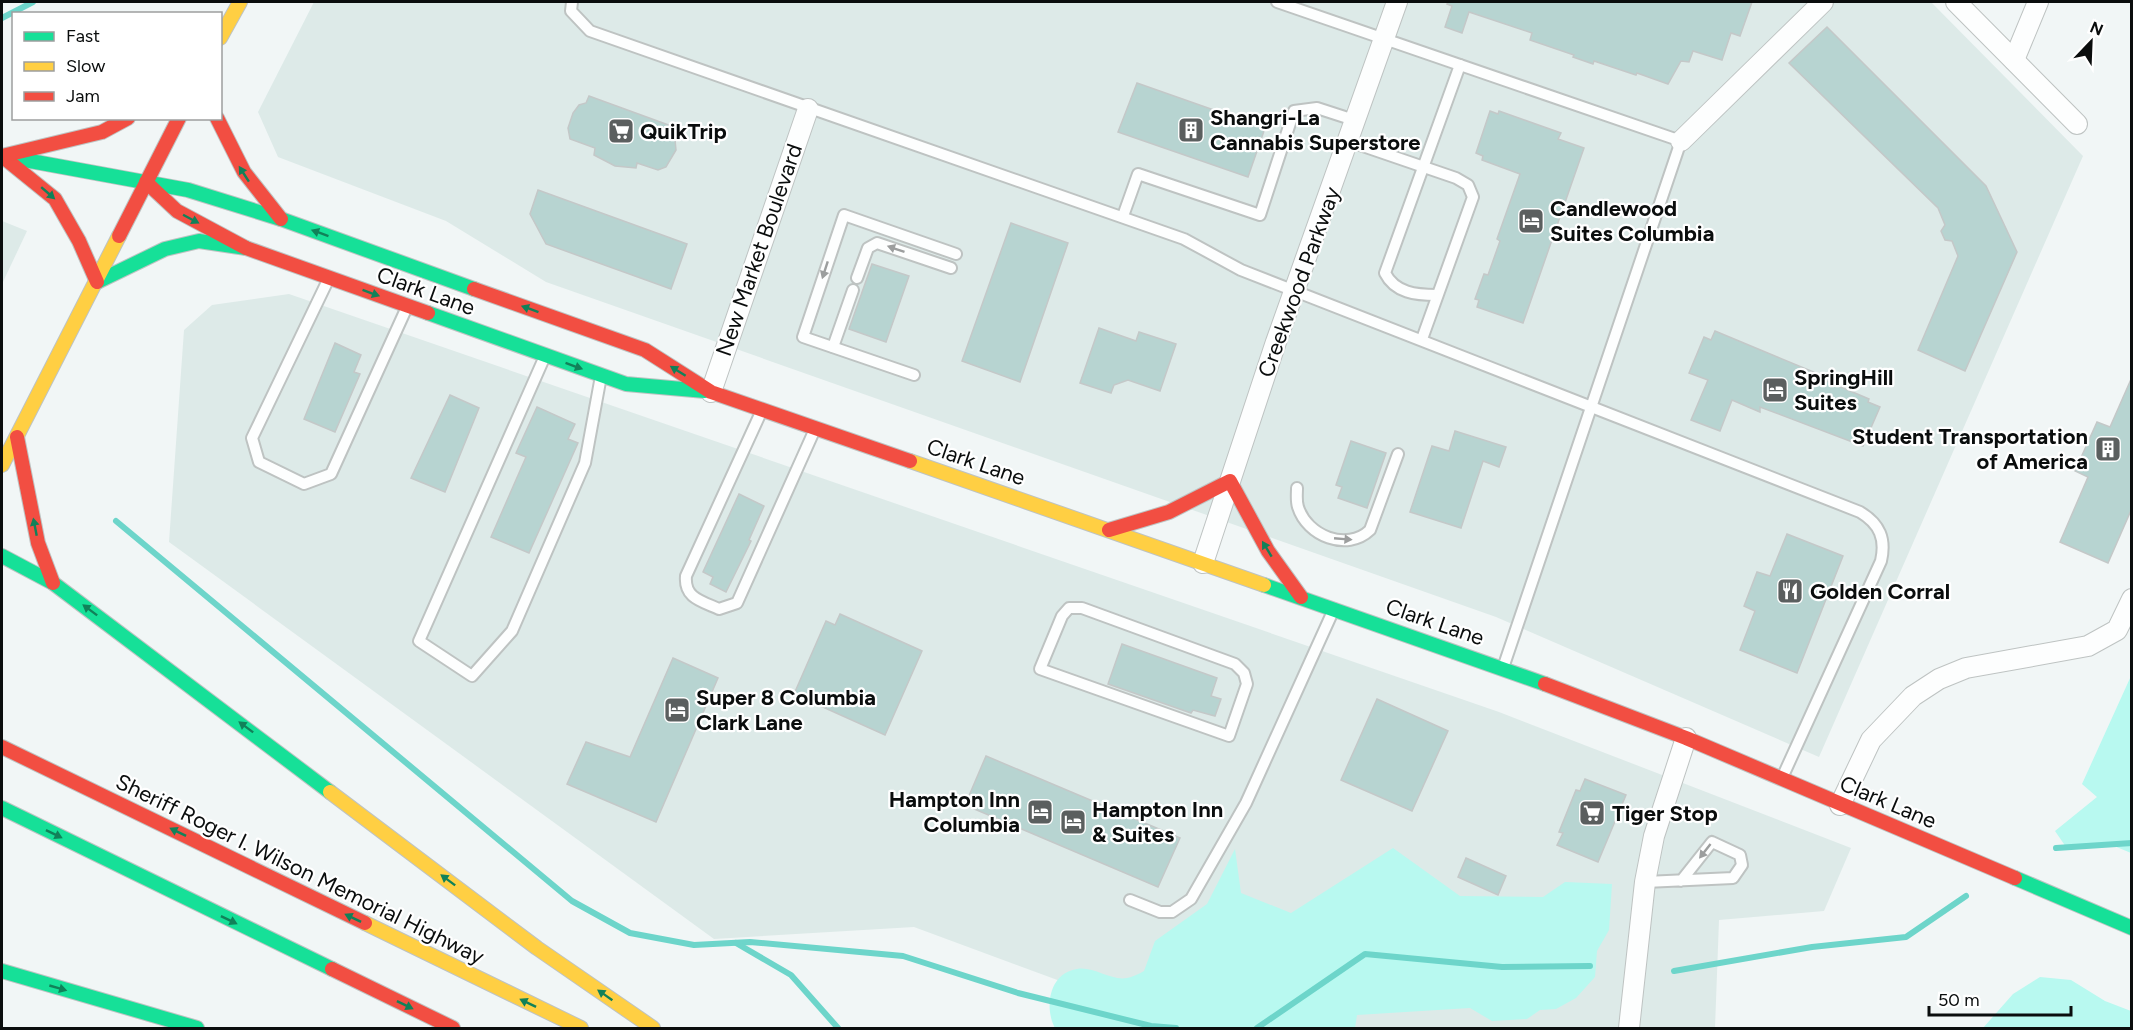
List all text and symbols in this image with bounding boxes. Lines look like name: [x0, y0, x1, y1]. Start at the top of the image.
legend: [12, 12, 222, 120]
north arrow: [2061, 12, 2121, 72]
text: N: [2087, 17, 2106, 40]
text: Fast: [66, 25, 100, 47]
text: Slow: [66, 55, 105, 77]
text: Jam: [66, 85, 100, 107]
place label: Shangri-La Cannabis Superstore: [1210, 104, 1421, 156]
building icon: Shangri-La Cannabis Superstore: [1176, 115, 1206, 145]
supermarket icon: QuikTrip: [606, 116, 636, 146]
place label: QuikTrip: [640, 118, 727, 145]
street label: New Market Boulevard: [710, 140, 808, 360]
one-way arrow: [239, 166, 250, 182]
street label: Creekwood Parkway: [1252, 183, 1346, 381]
one-way arrow: [40, 186, 55, 199]
place label: Candlewood Suites Columbia: [1550, 195, 1714, 247]
hotel icon: Candlewood Suites Columbia: [1516, 206, 1546, 236]
one-way arrow: [183, 214, 200, 224]
one-way arrow: [311, 228, 329, 238]
one-way arrow: [887, 244, 905, 254]
street label: Clark Lane: [373, 261, 479, 321]
one-way arrow: [820, 261, 829, 279]
one-way arrow: [362, 288, 380, 298]
one-way arrow: [521, 304, 539, 314]
one-way arrow: [565, 361, 583, 371]
place label: SpringHill Suites: [1794, 364, 1893, 416]
one-way arrow: [670, 366, 686, 377]
hotel icon: SpringHill Suites: [1760, 375, 1790, 405]
place label: Student Transportation of America: [1852, 423, 2088, 475]
street label: Clark Lane: [923, 433, 1029, 491]
building icon: Student Transportation of America: [2093, 434, 2123, 464]
one-way arrow: [30, 518, 39, 537]
one-way arrow: [1334, 534, 1353, 544]
one-way arrow: [1262, 541, 1273, 557]
restaurant icon: Golden Corral: [1775, 576, 1805, 606]
place label: Golden Corral: [1810, 578, 1950, 605]
street label: Clark Lane: [1382, 593, 1488, 651]
one-way arrow: [82, 604, 98, 616]
place label: Super 8 Columbia Clark Lane: [696, 684, 876, 736]
hotel icon: Super 8 Columbia Clark Lane: [662, 695, 692, 725]
one-way arrow: [238, 720, 254, 733]
street label: Sheriff Roger I. Wilson Memorial Highway: [111, 768, 489, 970]
street label: Clark Lane: [1836, 770, 1940, 834]
place label: Hampton Inn Columbia: [889, 786, 1020, 838]
place label: Hampton Inn & Suites: [1092, 796, 1223, 848]
hotel icon: Hampton Inn Columbia: [1025, 797, 1055, 827]
supermarket icon: Tiger Stop: [1577, 798, 1607, 828]
place label: Tiger Stop: [1612, 800, 1718, 827]
hotel icon: Hampton Inn & Suites: [1058, 807, 1088, 837]
one-way arrow: [169, 828, 186, 837]
one-way arrow: [45, 829, 63, 839]
one-way arrow: [1698, 843, 1711, 859]
one-way arrow: [440, 874, 455, 886]
one-way arrow: [344, 913, 361, 922]
one-way arrow: [221, 915, 238, 924]
scale bar: [1929, 979, 2072, 1017]
one-way arrow: [49, 983, 67, 993]
one-way arrow: [597, 989, 613, 1001]
text: 50 m: [1938, 989, 1980, 1011]
one-way arrow: [520, 998, 537, 1008]
one-way arrow: [396, 1001, 413, 1010]

